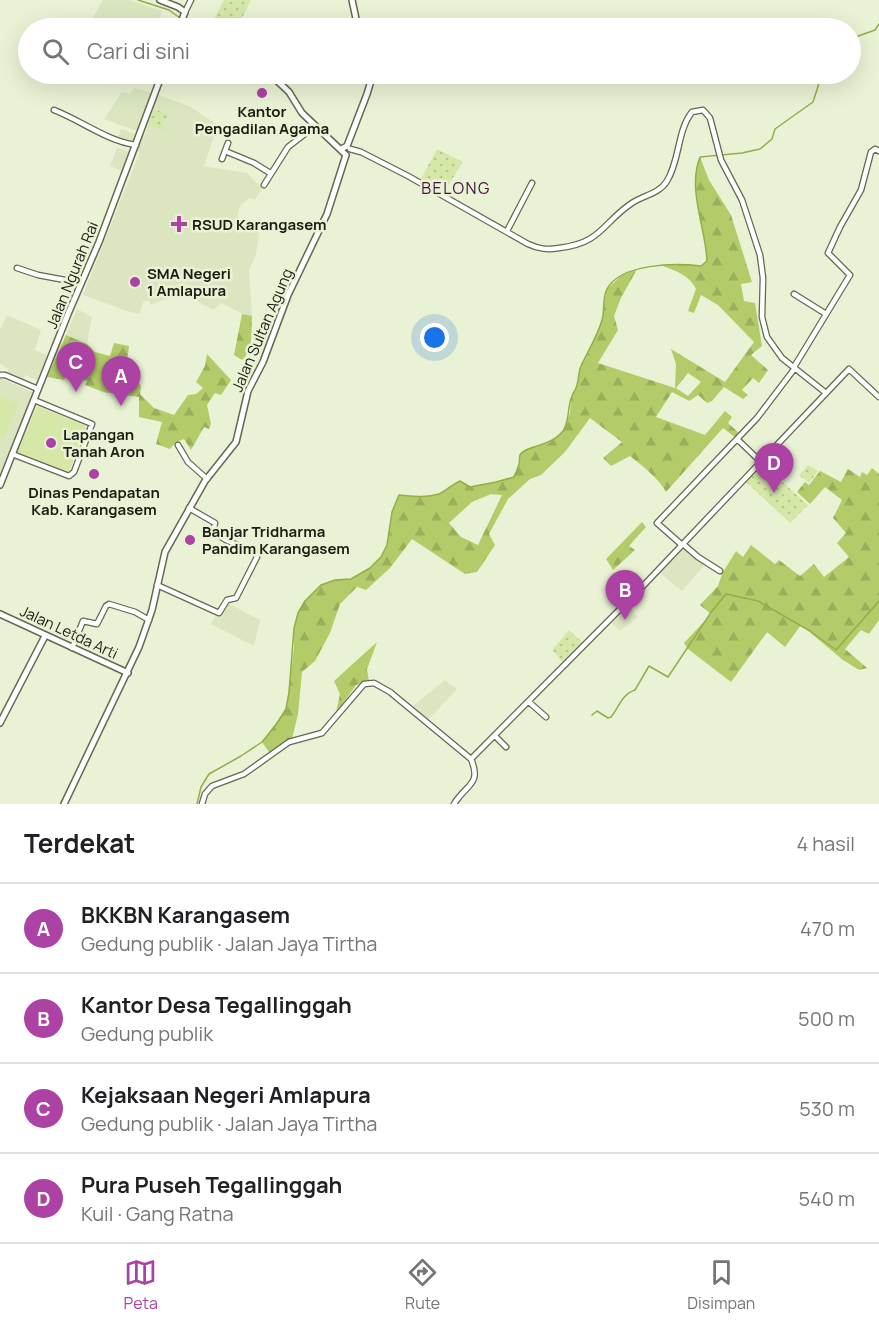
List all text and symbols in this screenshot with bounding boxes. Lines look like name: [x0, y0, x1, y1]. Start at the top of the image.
search box: [18, 18, 861, 84]
icon: search: [39, 35, 72, 68]
text: Cari di sini: [87, 36, 190, 66]
marker: Kantor Pengadilan Agama: [255, 86, 269, 100]
place label: Kantor Pengadilan Agama: [195, 101, 329, 139]
district label: BELONG: [421, 177, 491, 199]
place label: RSUD Karangasem: [192, 214, 327, 235]
marker: RSUD Karangasem: [170, 215, 188, 233]
street label: Jalan Ngurah Rai: [41, 218, 103, 332]
place label: SMA Negeri 1 Amlapura: [147, 263, 231, 301]
street label: Jalan Sultan Agung: [227, 265, 297, 395]
marker: SMA Negeri 1 Amlapura: [128, 275, 142, 289]
your location: [420, 323, 449, 352]
pin: C: [56, 342, 96, 392]
pin: A: [102, 356, 140, 406]
place label: Lapangan Tanah Aron: [63, 424, 145, 462]
marker: Lapangan Tanah Aron: [44, 436, 58, 450]
pin: D: [754, 444, 794, 493]
marker: Dinas Pendapatan Kab. Karangasem: [87, 467, 101, 481]
place label: Dinas Pendapatan Kab. Karangasem: [28, 482, 160, 520]
place label: Banjar Tridharma Pandim Karangasem: [202, 521, 350, 559]
marker: Banjar Tridharma Pandim Karangasem: [183, 533, 197, 547]
pin: B: [606, 570, 644, 620]
street label: Jalan Letda Arti: [17, 600, 121, 664]
text: Terdekat: [24, 825, 135, 861]
text: 4 hasil: [796, 830, 855, 857]
text: BKKBN Karangasem: [81, 900, 290, 930]
text: A: [37, 915, 50, 942]
text: 470 m: [800, 915, 855, 942]
text: Gedung publik · Jalan Jaya Tirtha: [81, 930, 377, 957]
text: Kantor Desa Tegallinggah: [81, 990, 352, 1020]
text: B: [37, 1005, 50, 1032]
text: 500 m: [798, 1005, 855, 1032]
text: Gedung publik: [81, 1020, 213, 1047]
text: Kejaksaan Negeri Amlapura: [81, 1080, 371, 1110]
text: C: [36, 1095, 51, 1122]
text: 530 m: [799, 1095, 855, 1122]
text: Gedung publik · Jalan Jaya Tirtha: [81, 1110, 377, 1137]
text: Pura Puseh Tegallinggah: [81, 1170, 342, 1200]
text: D: [36, 1185, 51, 1212]
text: 540 m: [799, 1185, 855, 1212]
text: Kuil · Gang Ratna: [81, 1200, 234, 1227]
tab: Peta: [124, 1256, 158, 1314]
tab: Rute: [405, 1256, 440, 1314]
tab: Disimpan: [687, 1256, 755, 1314]

